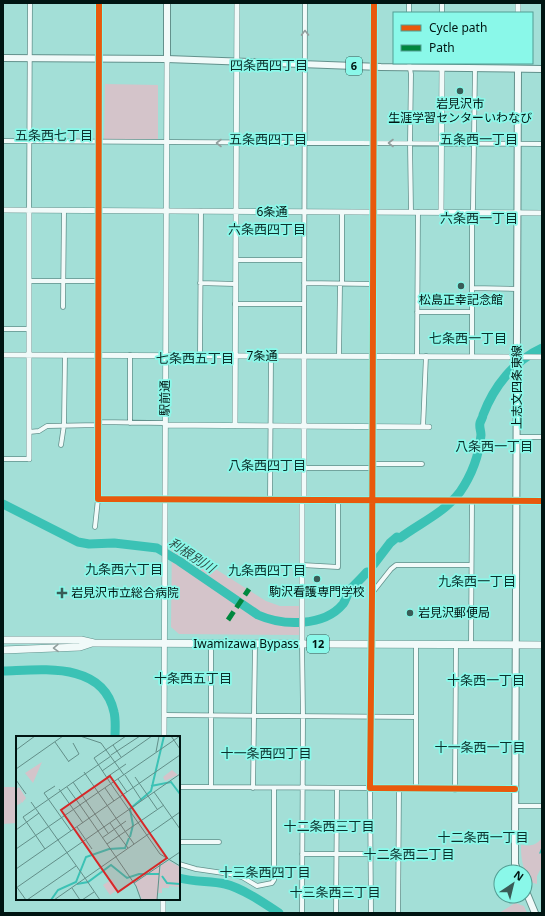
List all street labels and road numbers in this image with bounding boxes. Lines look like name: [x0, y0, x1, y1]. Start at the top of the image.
road number: 6: [346, 57, 362, 75]
street label: 6条通: [257, 203, 287, 220]
street label: 上志文四条東線: [508, 345, 525, 429]
street label: 7条通: [247, 347, 277, 364]
street label: 駅前通: [156, 380, 173, 416]
street label: Iwamizawa Bypass: [193, 635, 299, 652]
road number: 12: [307, 635, 329, 653]

